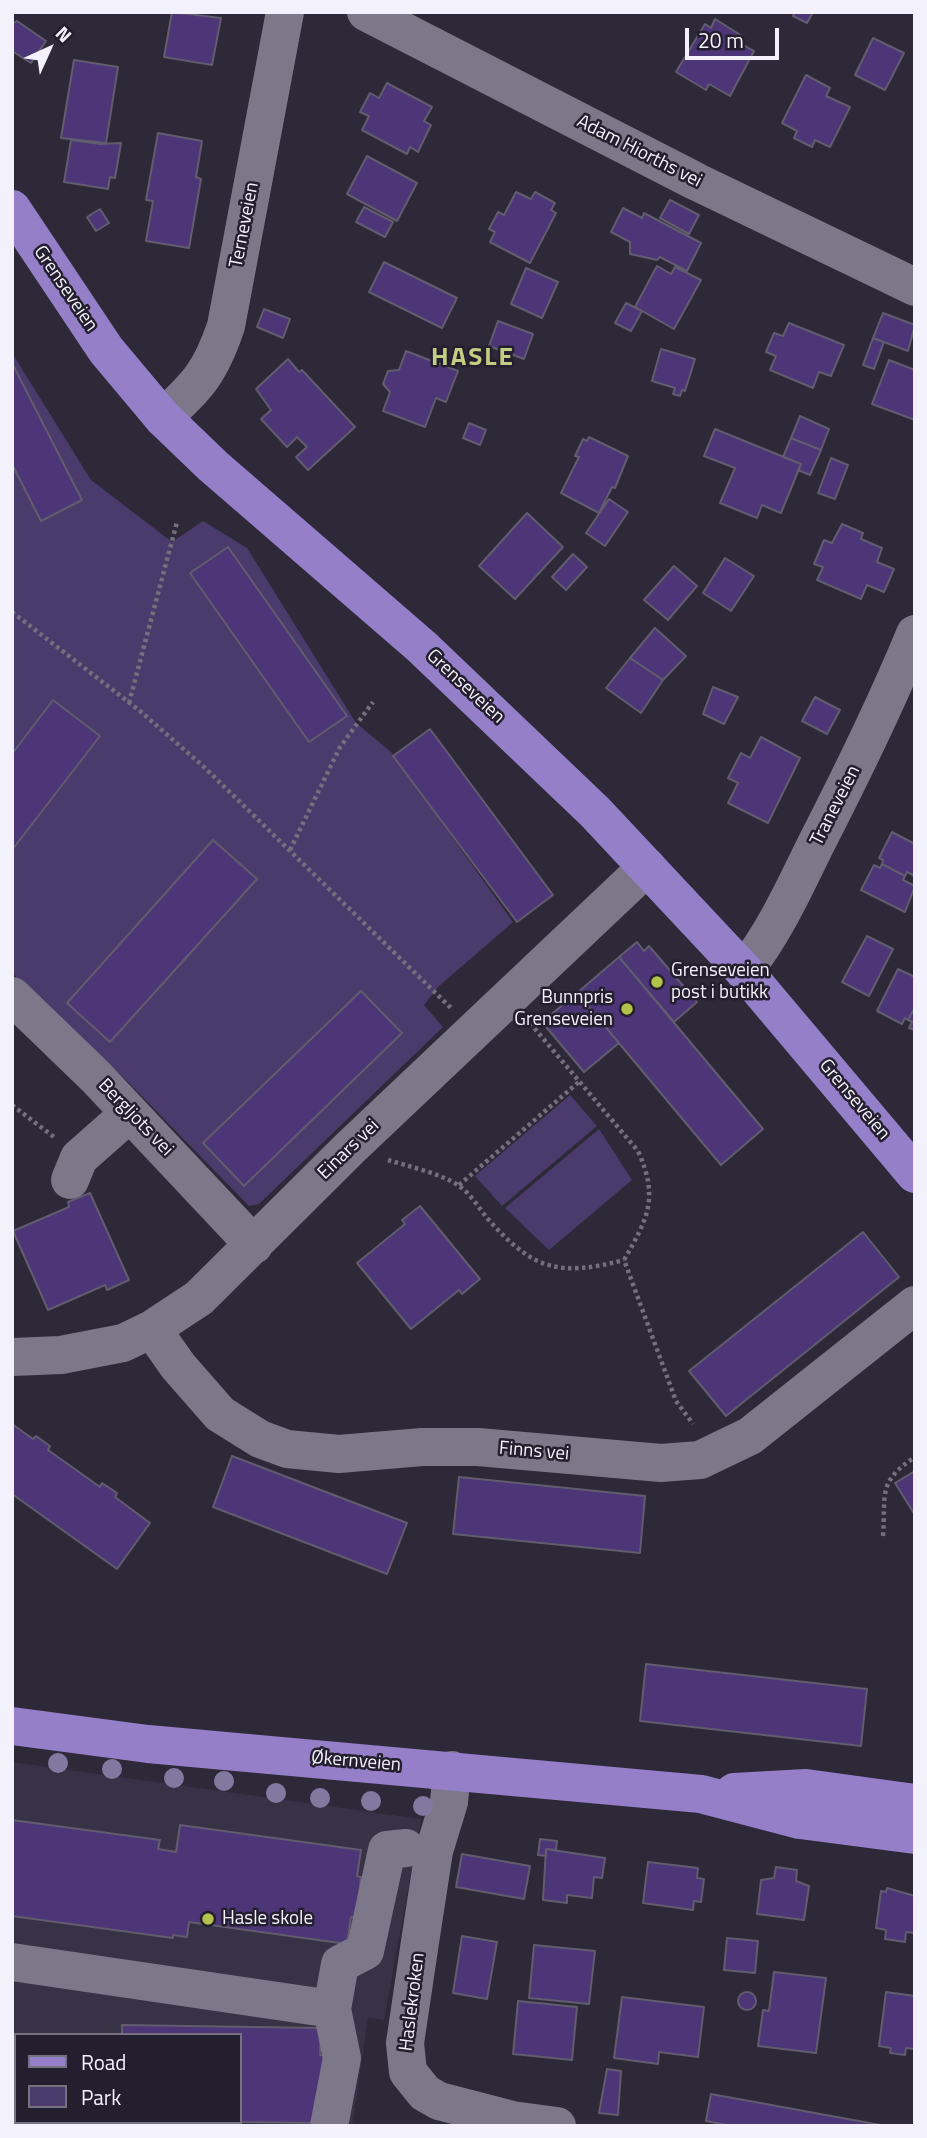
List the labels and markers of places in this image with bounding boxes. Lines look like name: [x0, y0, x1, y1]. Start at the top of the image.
place label: Grenseveien post i butikk: [671, 960, 770, 1004]
marker: Grenseveien post i butikk: [649, 974, 665, 990]
place label: Bunnpris Grenseveien: [514, 987, 613, 1031]
marker: Bunnpris Grenseveien: [619, 1001, 635, 1017]
place label: Hasle skole: [222, 1908, 313, 1930]
marker: Hasle skole: [200, 1911, 216, 1927]

